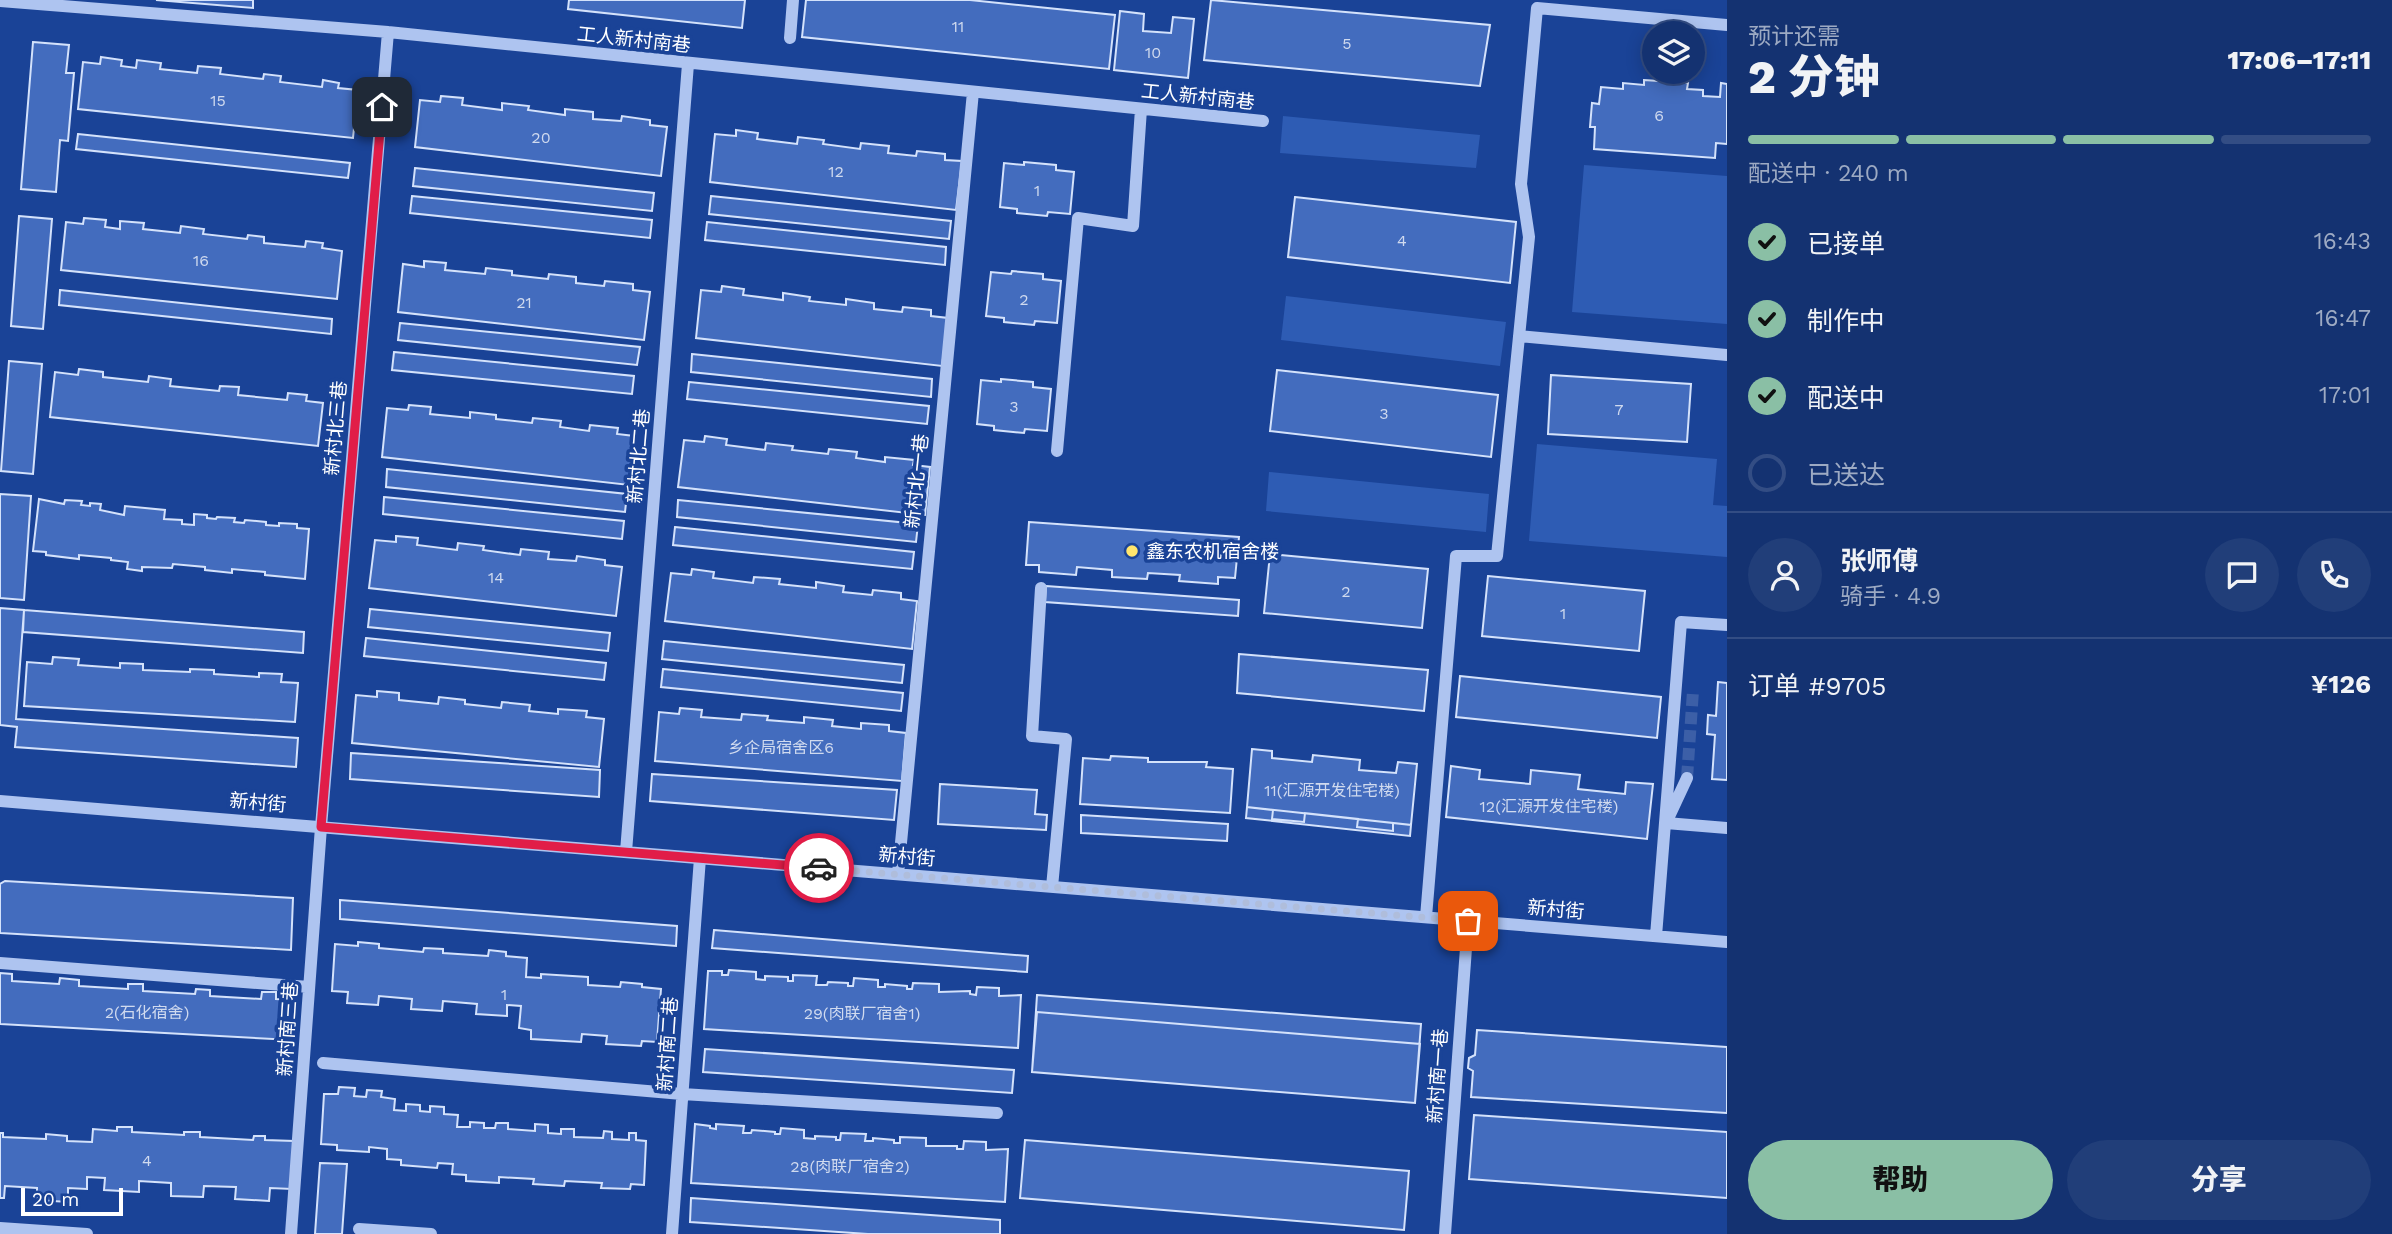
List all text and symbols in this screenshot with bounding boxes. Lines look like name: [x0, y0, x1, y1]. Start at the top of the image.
house number: 11: [952, 17, 964, 36]
map controls: [1642, 21, 1705, 84]
button: layers: [1642, 21, 1705, 84]
street label: 工人新村南巷: [576, 22, 692, 57]
text: 预计还需: [1748, 23, 1840, 50]
house number: 5: [1342, 34, 1352, 53]
house number: 10: [1145, 43, 1161, 62]
text: 17:06–17:11: [2227, 45, 2371, 75]
text: 2 分钟: [1748, 50, 1880, 104]
pin: [352, 77, 412, 137]
street label: 工人新村南巷: [1140, 79, 1256, 114]
icon: home: [363, 88, 401, 126]
house number: 15: [210, 91, 226, 110]
house number: 6: [1654, 106, 1664, 125]
house number: 20: [531, 128, 551, 147]
text: 配送中 · 240 m: [1748, 160, 1909, 187]
house number: 12: [828, 162, 844, 181]
house number: 1: [1034, 181, 1040, 200]
icon: check: [1748, 223, 1786, 261]
text: 16:43: [2314, 228, 2371, 255]
text: 已接单: [1807, 229, 1885, 259]
house number: 4: [1397, 231, 1407, 250]
house number: 16: [193, 251, 209, 270]
house number: 2: [1019, 290, 1029, 309]
house number: 21: [516, 293, 532, 312]
icon: check: [1748, 300, 1786, 338]
text: 16:47: [2315, 305, 2371, 332]
text: 制作中: [1807, 306, 1885, 336]
icon: check: [1748, 377, 1786, 415]
street label: 新村北三巷: [320, 380, 351, 476]
text: 17:01: [2319, 382, 2371, 409]
text: 配送中: [1807, 383, 1885, 413]
house number: 3: [1009, 397, 1019, 416]
house number: 7: [1615, 400, 1624, 419]
house number: 3: [1379, 404, 1389, 423]
street label: 新村北二巷: [623, 408, 654, 504]
street label: 新村北一巷: [900, 433, 933, 530]
text: 已送达: [1807, 460, 1885, 490]
button: person: [1748, 538, 1822, 612]
button: chat: [2205, 538, 2279, 612]
button: phone: [2297, 538, 2371, 612]
place label: 鑫东农机宿舍楼: [1146, 540, 1279, 563]
marker: 鑫东农机宿舍楼: [1124, 543, 1140, 559]
text: 张师傅: [1840, 546, 1918, 576]
house number: 14: [488, 568, 504, 587]
house number: 2: [1341, 582, 1351, 601]
text: 骑手 · 4.9: [1840, 583, 1941, 610]
house number: 1: [1560, 604, 1566, 623]
text: ¥126: [2311, 669, 2371, 699]
text: 订单 #9705: [1748, 671, 1886, 701]
house number: 乡企局宿舍区6: [728, 738, 834, 757]
house number: 11(汇源开发住宅楼): [1264, 781, 1400, 800]
street label: 新村街: [229, 789, 287, 816]
house number: 12(汇源开发住宅楼): [1480, 797, 1618, 816]
courier: [784, 833, 854, 903]
street label: 新村街: [878, 843, 936, 870]
icon: car: [800, 849, 838, 887]
pin: [1438, 891, 1498, 951]
street label: 新村街: [1527, 896, 1585, 923]
icon: bag: [1449, 902, 1487, 940]
street label: 新村南三巷: [273, 981, 302, 1077]
house number: 1: [501, 985, 507, 1004]
street label: 新村南二巷: [653, 996, 682, 1092]
house number: 2(石化宿舍): [105, 1003, 189, 1022]
house number: 29(肉联厂宿舍1): [804, 1004, 920, 1023]
street label: 新村南一巷: [1423, 1028, 1452, 1124]
button: 帮助: [1748, 1140, 2053, 1220]
button: 分享: [2067, 1140, 2371, 1220]
house number: 4: [142, 1151, 152, 1170]
house number: 28(肉联厂宿舍2): [790, 1157, 910, 1176]
scale bar: [21, 1185, 122, 1217]
text: 20 m: [32, 1188, 79, 1211]

